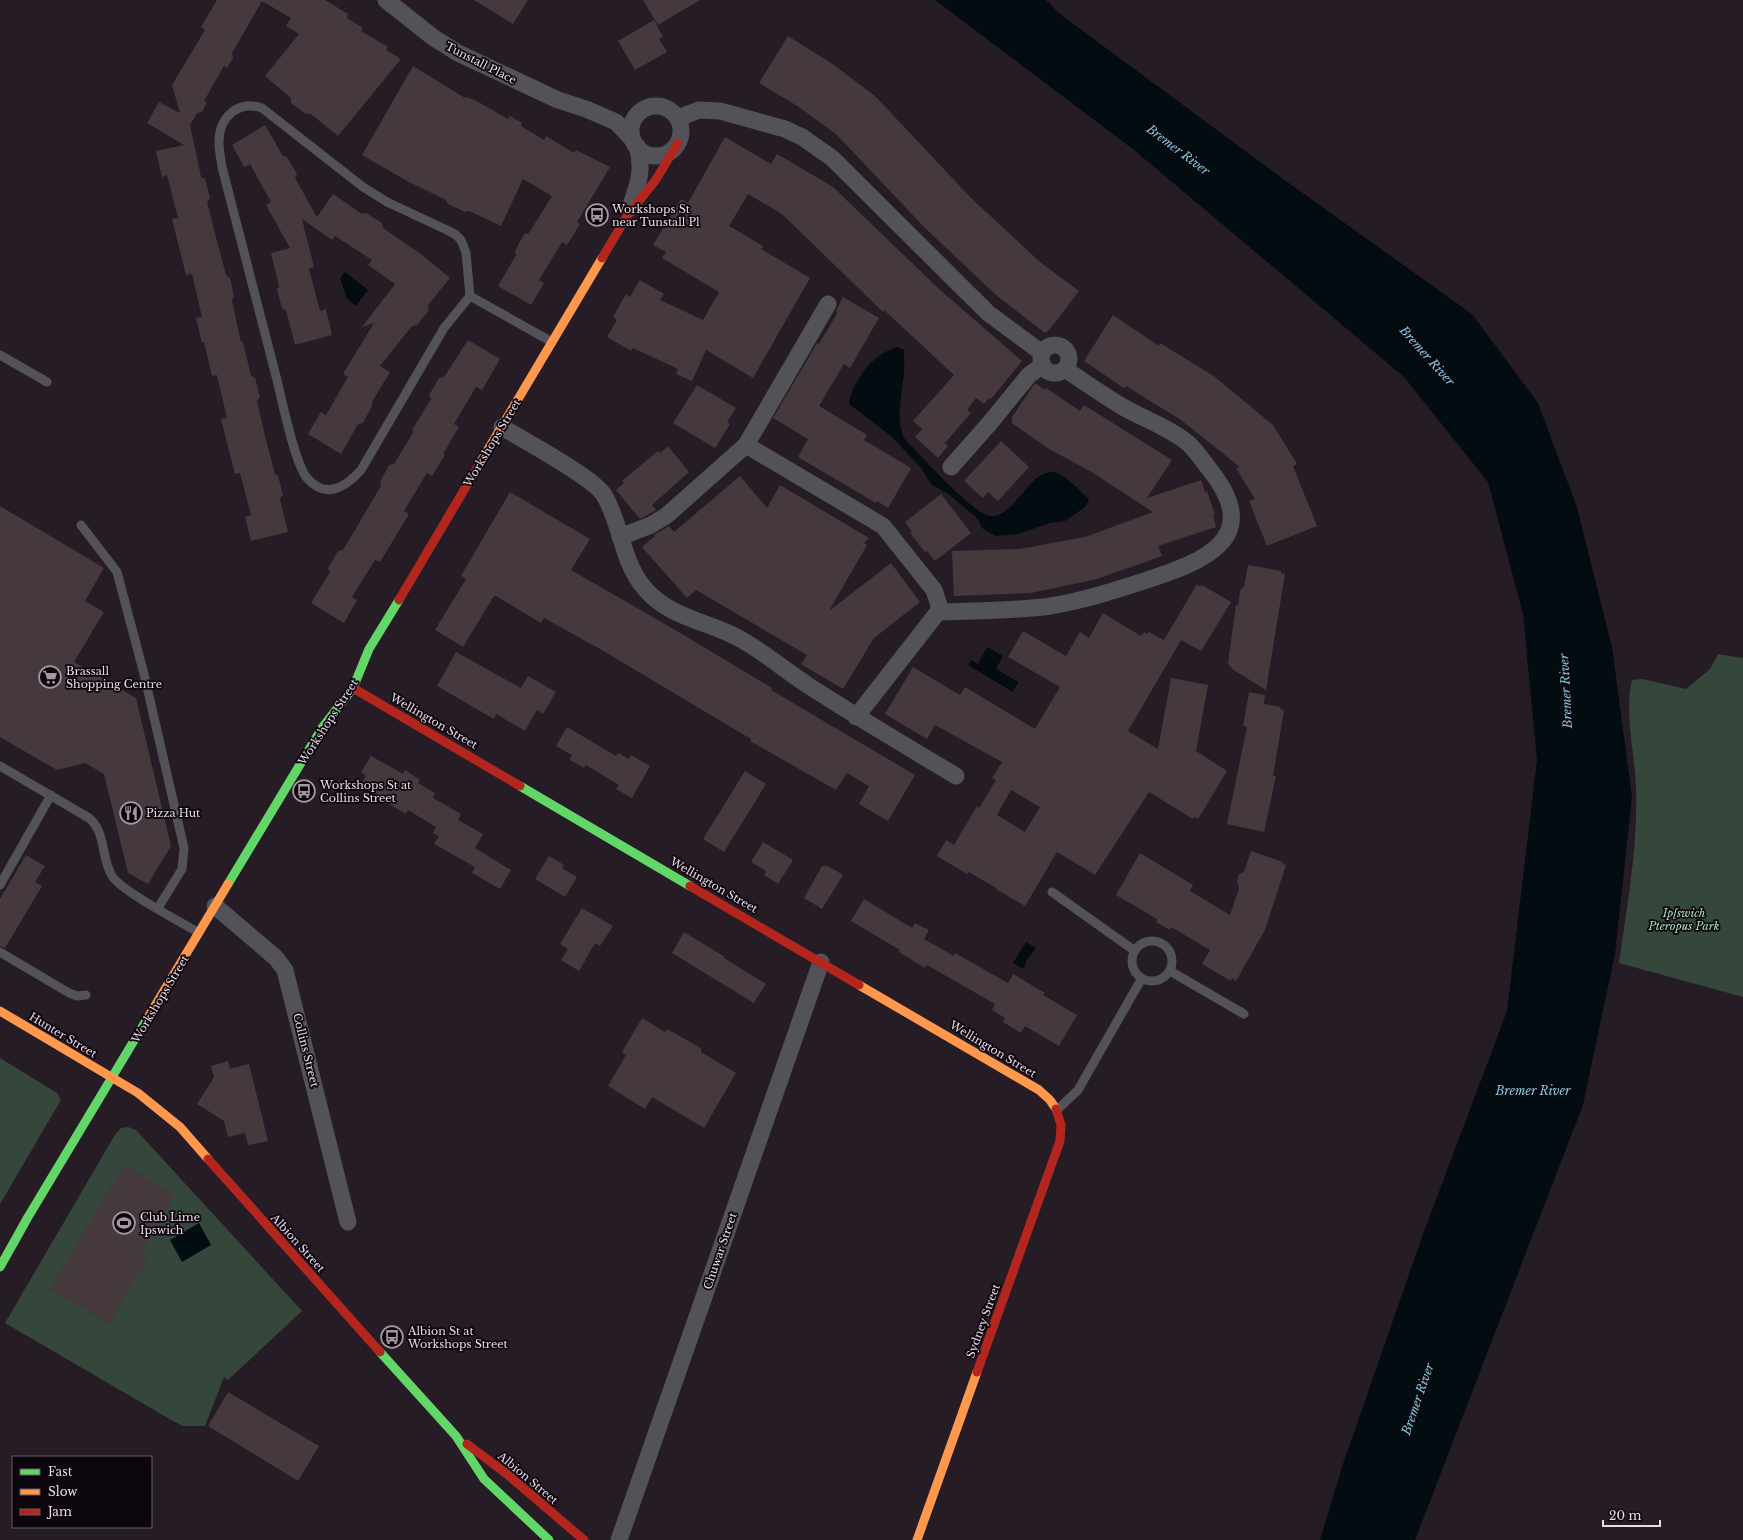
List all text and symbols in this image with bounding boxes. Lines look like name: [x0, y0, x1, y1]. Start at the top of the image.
street label: Tunstall Place: [443, 39, 519, 87]
water label: Bremer River: [1143, 120, 1213, 178]
bus stop icon: Workshops St near Tunstall Pl: [584, 202, 610, 228]
place label: Workshops St near Tunstall Pl: [611, 202, 700, 229]
water label: Bremer River: [1396, 322, 1458, 389]
street label: Workshops Street: [460, 396, 524, 490]
water label: Bremer River: [1556, 653, 1575, 730]
supermarket icon: Brassall Shopping Centre: [37, 664, 63, 690]
place label: Brassall Shopping Centre: [66, 664, 162, 691]
street label: Workshops Street: [294, 676, 361, 768]
street label: Wellington Street: [387, 690, 481, 752]
bus stop icon: Workshops St at Collins Street: [291, 778, 317, 804]
place label: Workshops St at Collins Street: [319, 778, 412, 805]
restaurant icon: Pizza Hut: [118, 800, 144, 826]
place label: Pizza Hut: [146, 806, 201, 820]
street label: Wellington Street: [667, 854, 761, 916]
park label: Ip[swich Pteropus Park: [1647, 906, 1720, 933]
street label: Workshops Street: [128, 952, 192, 1046]
street label: Hunter Street: [27, 1009, 100, 1061]
street label: Collins Street: [290, 1012, 322, 1089]
street label: Wellington Street: [946, 1017, 1040, 1081]
water label: Bremer River: [1495, 1083, 1571, 1098]
sports icon: Club Lime Ipswich: [111, 1210, 137, 1236]
place label: Club Lime Ipswich: [140, 1210, 200, 1237]
street label: Albion Street: [267, 1210, 329, 1276]
street label: Chuwar Street: [700, 1210, 740, 1291]
street label: Sydney Street: [963, 1281, 1003, 1360]
bus stop icon: Albion St at Workshops Street: [379, 1324, 405, 1350]
place label: Albion St at Workshops Street: [407, 1324, 509, 1351]
water label: Bremer River: [1398, 1361, 1437, 1438]
street label: Albion Street: [494, 1448, 561, 1508]
legend: [12, 1456, 152, 1528]
text: Fast: [48, 1464, 73, 1479]
text: Slow: [48, 1484, 78, 1499]
scale bar: [1603, 1502, 1660, 1528]
text: Jam: [46, 1504, 72, 1519]
text: 20 m: [1609, 1508, 1641, 1523]

